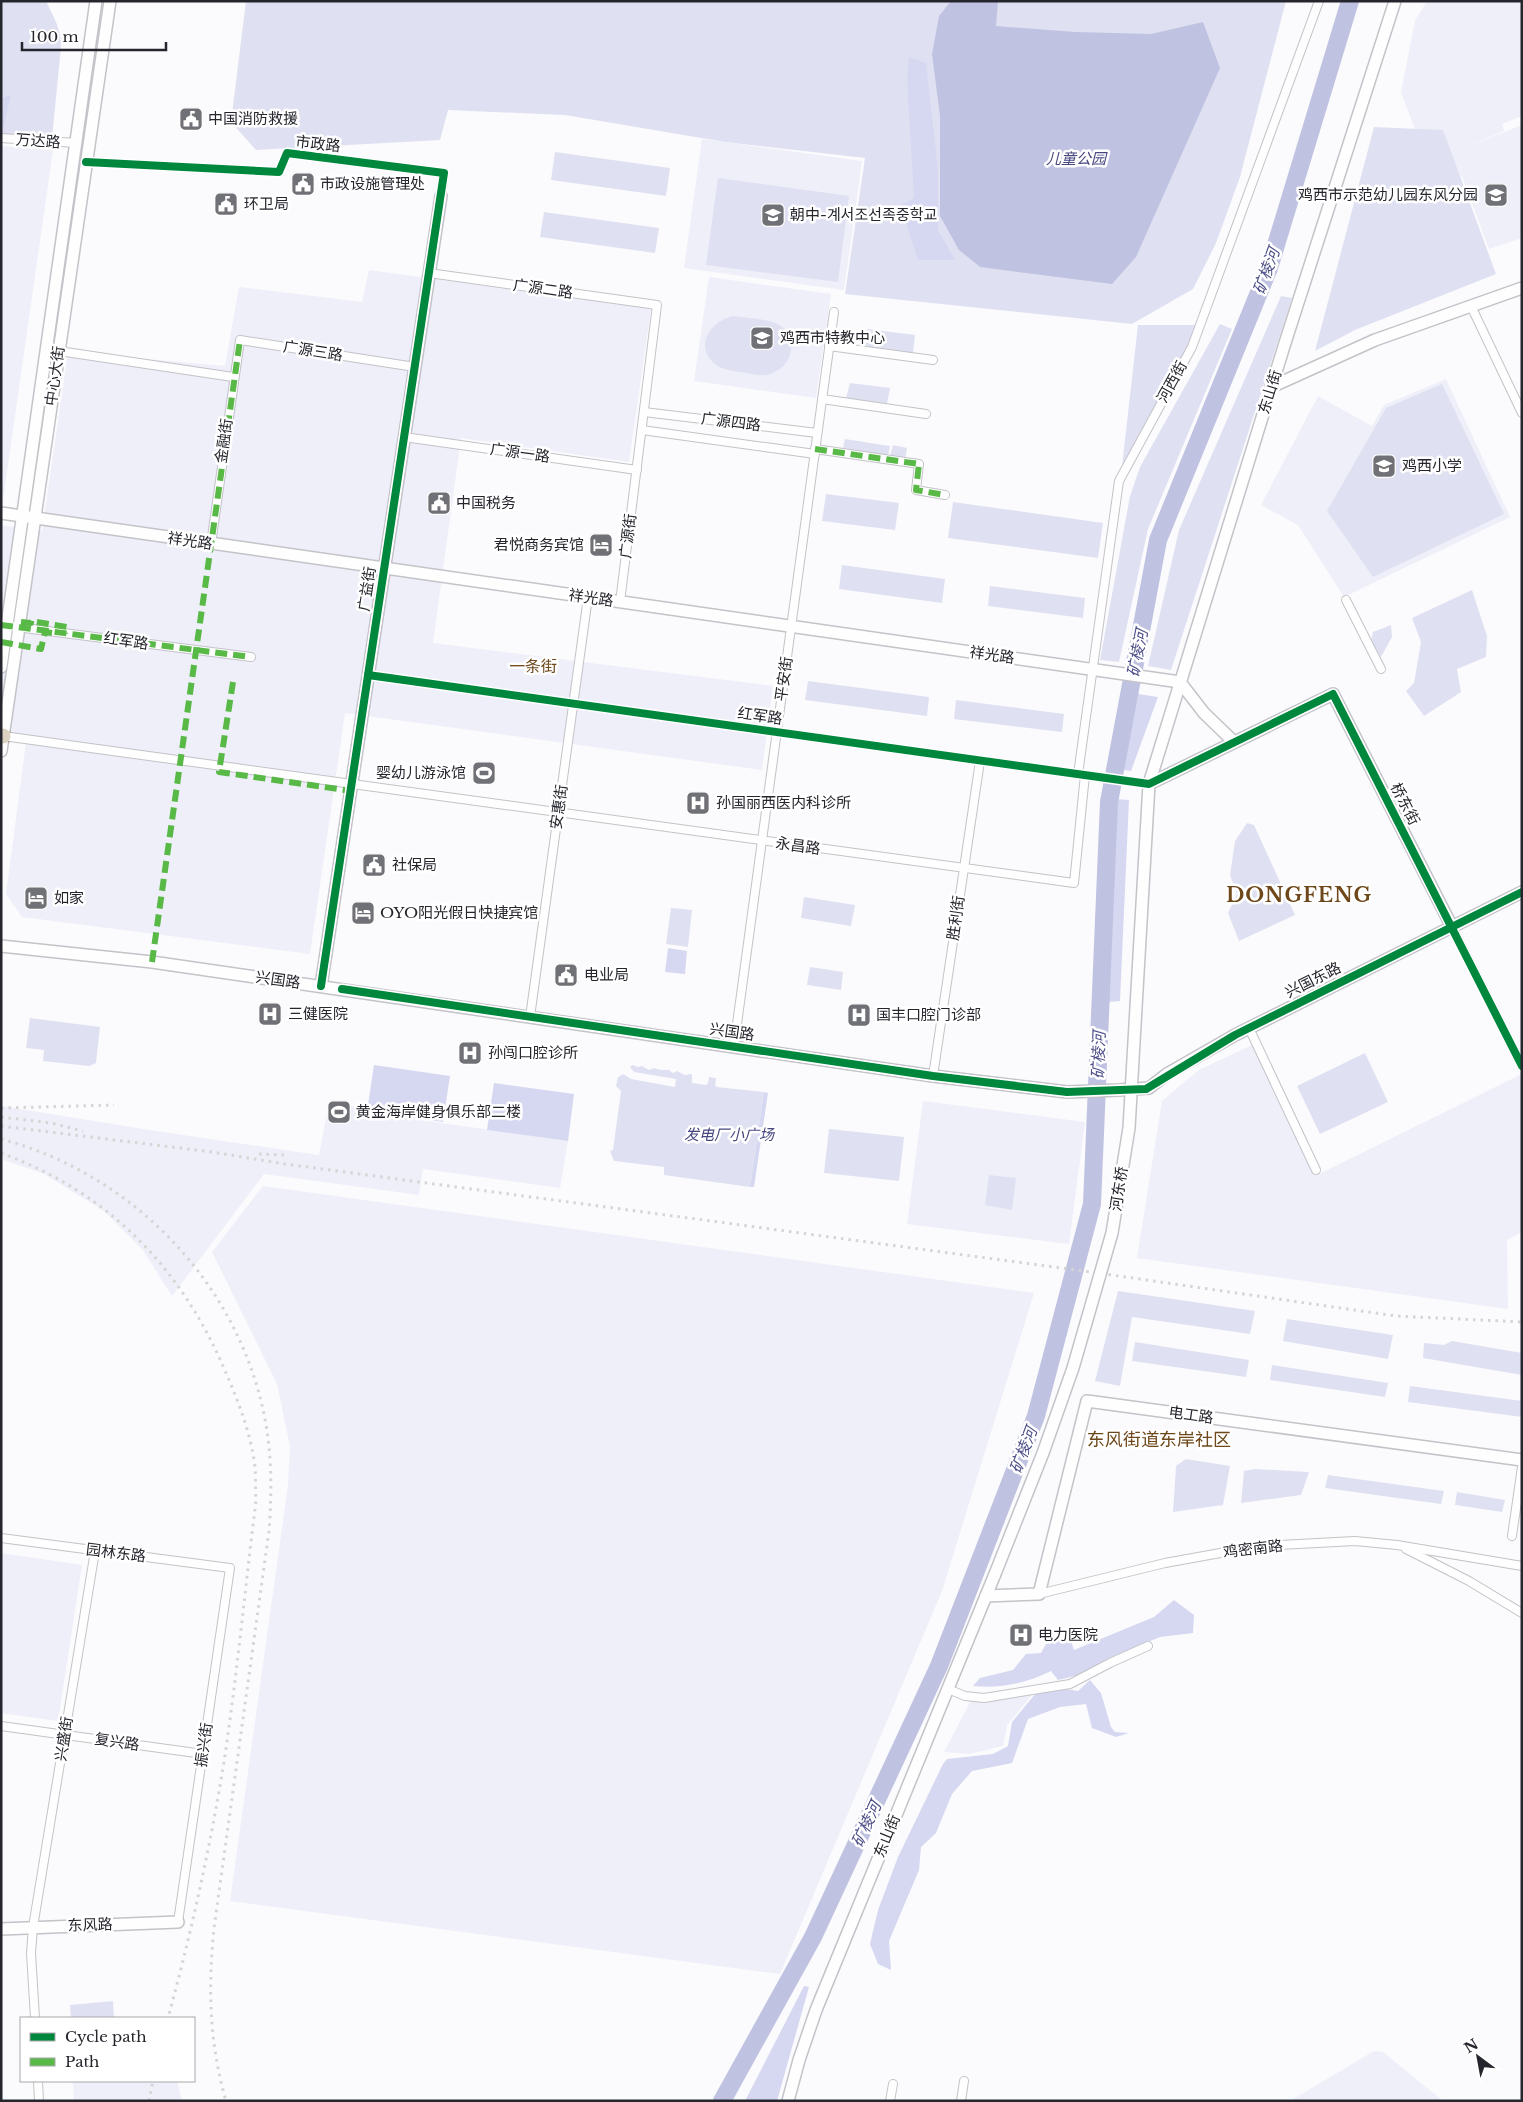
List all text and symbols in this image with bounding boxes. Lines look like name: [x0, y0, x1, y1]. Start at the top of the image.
scale bar: [22, 20, 166, 52]
text: 100 m: [30, 27, 79, 46]
public building icon: 中国消防救援: [178, 106, 204, 132]
place label: 中国消防救援: [208, 109, 298, 128]
street label: 万达路: [15, 129, 61, 152]
street label: 市政路: [295, 132, 341, 155]
park label: 儿童公园: [1046, 149, 1108, 168]
public building icon: 市政设施管理处: [290, 171, 316, 197]
place label: 市政设施管理处: [320, 174, 425, 193]
school or university icon: 鸡西市示范幼儿园东风分园: [1483, 182, 1509, 208]
place label: 鸡西市示范幼儿园东风分园: [1298, 185, 1478, 204]
public building icon: 环卫局: [213, 191, 239, 217]
place label: 环卫局: [244, 194, 289, 213]
school or university icon: 朝中-계서조선족중학교: [760, 202, 786, 228]
place label: 朝中-계서조선족중학교: [790, 205, 937, 224]
water label: 矿棱河: [1248, 242, 1285, 297]
street label: 广源二路: [512, 275, 574, 302]
school or university icon: 鸡西市特教中心: [749, 325, 775, 351]
place label: 鸡西市特教中心: [780, 328, 885, 347]
street label: 广源三路: [282, 336, 344, 365]
street label: 中心大街: [41, 345, 68, 407]
street label: 河西街: [1152, 357, 1191, 406]
street label: 东山街: [1254, 368, 1285, 416]
street label: 广源四路: [700, 408, 762, 435]
street label: 金融街: [211, 417, 236, 465]
street label: 广源一路: [489, 439, 551, 466]
school or university icon: 鸡西小学: [1371, 453, 1397, 479]
place label: 鸡西小学: [1402, 456, 1462, 475]
public building icon: 中国税务: [426, 490, 452, 516]
place label: 中国税务: [456, 493, 516, 512]
street label: 广源街: [615, 512, 640, 559]
street label: 祥光路: [166, 528, 214, 553]
hotel icon: 君悦商务宾馆: [588, 532, 614, 558]
place label: 君悦商务宾馆: [494, 535, 584, 554]
street label: 广益街: [354, 565, 379, 613]
street label: 祥光路: [567, 585, 615, 610]
water label: 矿棱河: [1123, 625, 1152, 678]
street label: 红军路: [102, 628, 150, 653]
street label: 祥光路: [968, 642, 1016, 667]
street label: 平安街: [771, 655, 796, 703]
district label: 一条街: [509, 656, 557, 676]
street label: 红军路: [736, 703, 784, 728]
sports icon: 婴幼儿游泳馆: [471, 760, 497, 786]
place label: 婴幼儿游泳馆: [376, 763, 466, 782]
street label: 桥东街: [1387, 779, 1424, 828]
street label: 安惠街: [546, 783, 571, 831]
hospital icon: 孙国丽西医内科诊所: [685, 790, 711, 816]
place label: 孙国丽西医内科诊所: [716, 793, 851, 812]
street label: 永昌路: [774, 833, 822, 858]
public building icon: 社保局: [361, 852, 387, 878]
place label: 社保局: [392, 855, 437, 874]
district label: DONGFENG: [1226, 883, 1372, 907]
hotel icon: 如家: [23, 885, 49, 911]
place label: 如家: [54, 888, 84, 907]
street label: 胜利街: [943, 894, 968, 942]
hotel icon: OYO阳光假日快捷宾馆: [350, 900, 376, 926]
place label: OYO阳光假日快捷宾馆: [380, 903, 538, 922]
street label: 兴国东路: [1282, 957, 1344, 1002]
public building icon: 电业局: [553, 962, 579, 988]
place label: 电业局: [584, 965, 629, 984]
street label: 兴国路: [254, 967, 302, 992]
hospital icon: 三健医院: [257, 1001, 283, 1027]
hospital icon: 国丰口腔门诊部: [846, 1002, 872, 1028]
place label: 三健医院: [288, 1004, 348, 1023]
place label: 国丰口腔门诊部: [876, 1005, 981, 1024]
street label: 兴国路: [708, 1019, 756, 1044]
water label: 矿棱河: [1087, 1028, 1109, 1079]
hospital icon: 孙闯口腔诊所: [457, 1040, 483, 1066]
place label: 孙闯口腔诊所: [488, 1043, 578, 1062]
sports icon: 黄金海岸健身俱乐部二楼: [326, 1099, 352, 1125]
place label: 黄金海岸健身俱乐部二楼: [356, 1102, 521, 1121]
park label: 发电厂小广场: [684, 1125, 776, 1144]
street label: 河东桥: [1106, 1165, 1131, 1213]
street label: 电工路: [1167, 1402, 1215, 1427]
water label: 矿棱河: [1005, 1421, 1042, 1476]
district label: 东风街道东岸社区: [1087, 1429, 1231, 1451]
street label: 鸡密南路: [1222, 1535, 1284, 1562]
street label: 园林东路: [85, 1539, 147, 1566]
hospital icon: 电力医院: [1008, 1622, 1034, 1648]
place label: 电力医院: [1038, 1625, 1098, 1644]
street label: 兴盛街: [51, 1715, 76, 1763]
street label: 振兴街: [191, 1721, 216, 1769]
street label: 复兴路: [93, 1729, 141, 1754]
water label: 矿棱河: [847, 1795, 886, 1850]
street label: 东山街: [869, 1811, 904, 1860]
street label: 东风路: [67, 1914, 113, 1935]
legend: [20, 2017, 195, 2082]
text: Cycle path: [65, 2027, 147, 2046]
north arrow: [1453, 2032, 1503, 2082]
text: N: [1461, 2035, 1481, 2057]
text: Path: [65, 2052, 99, 2071]

